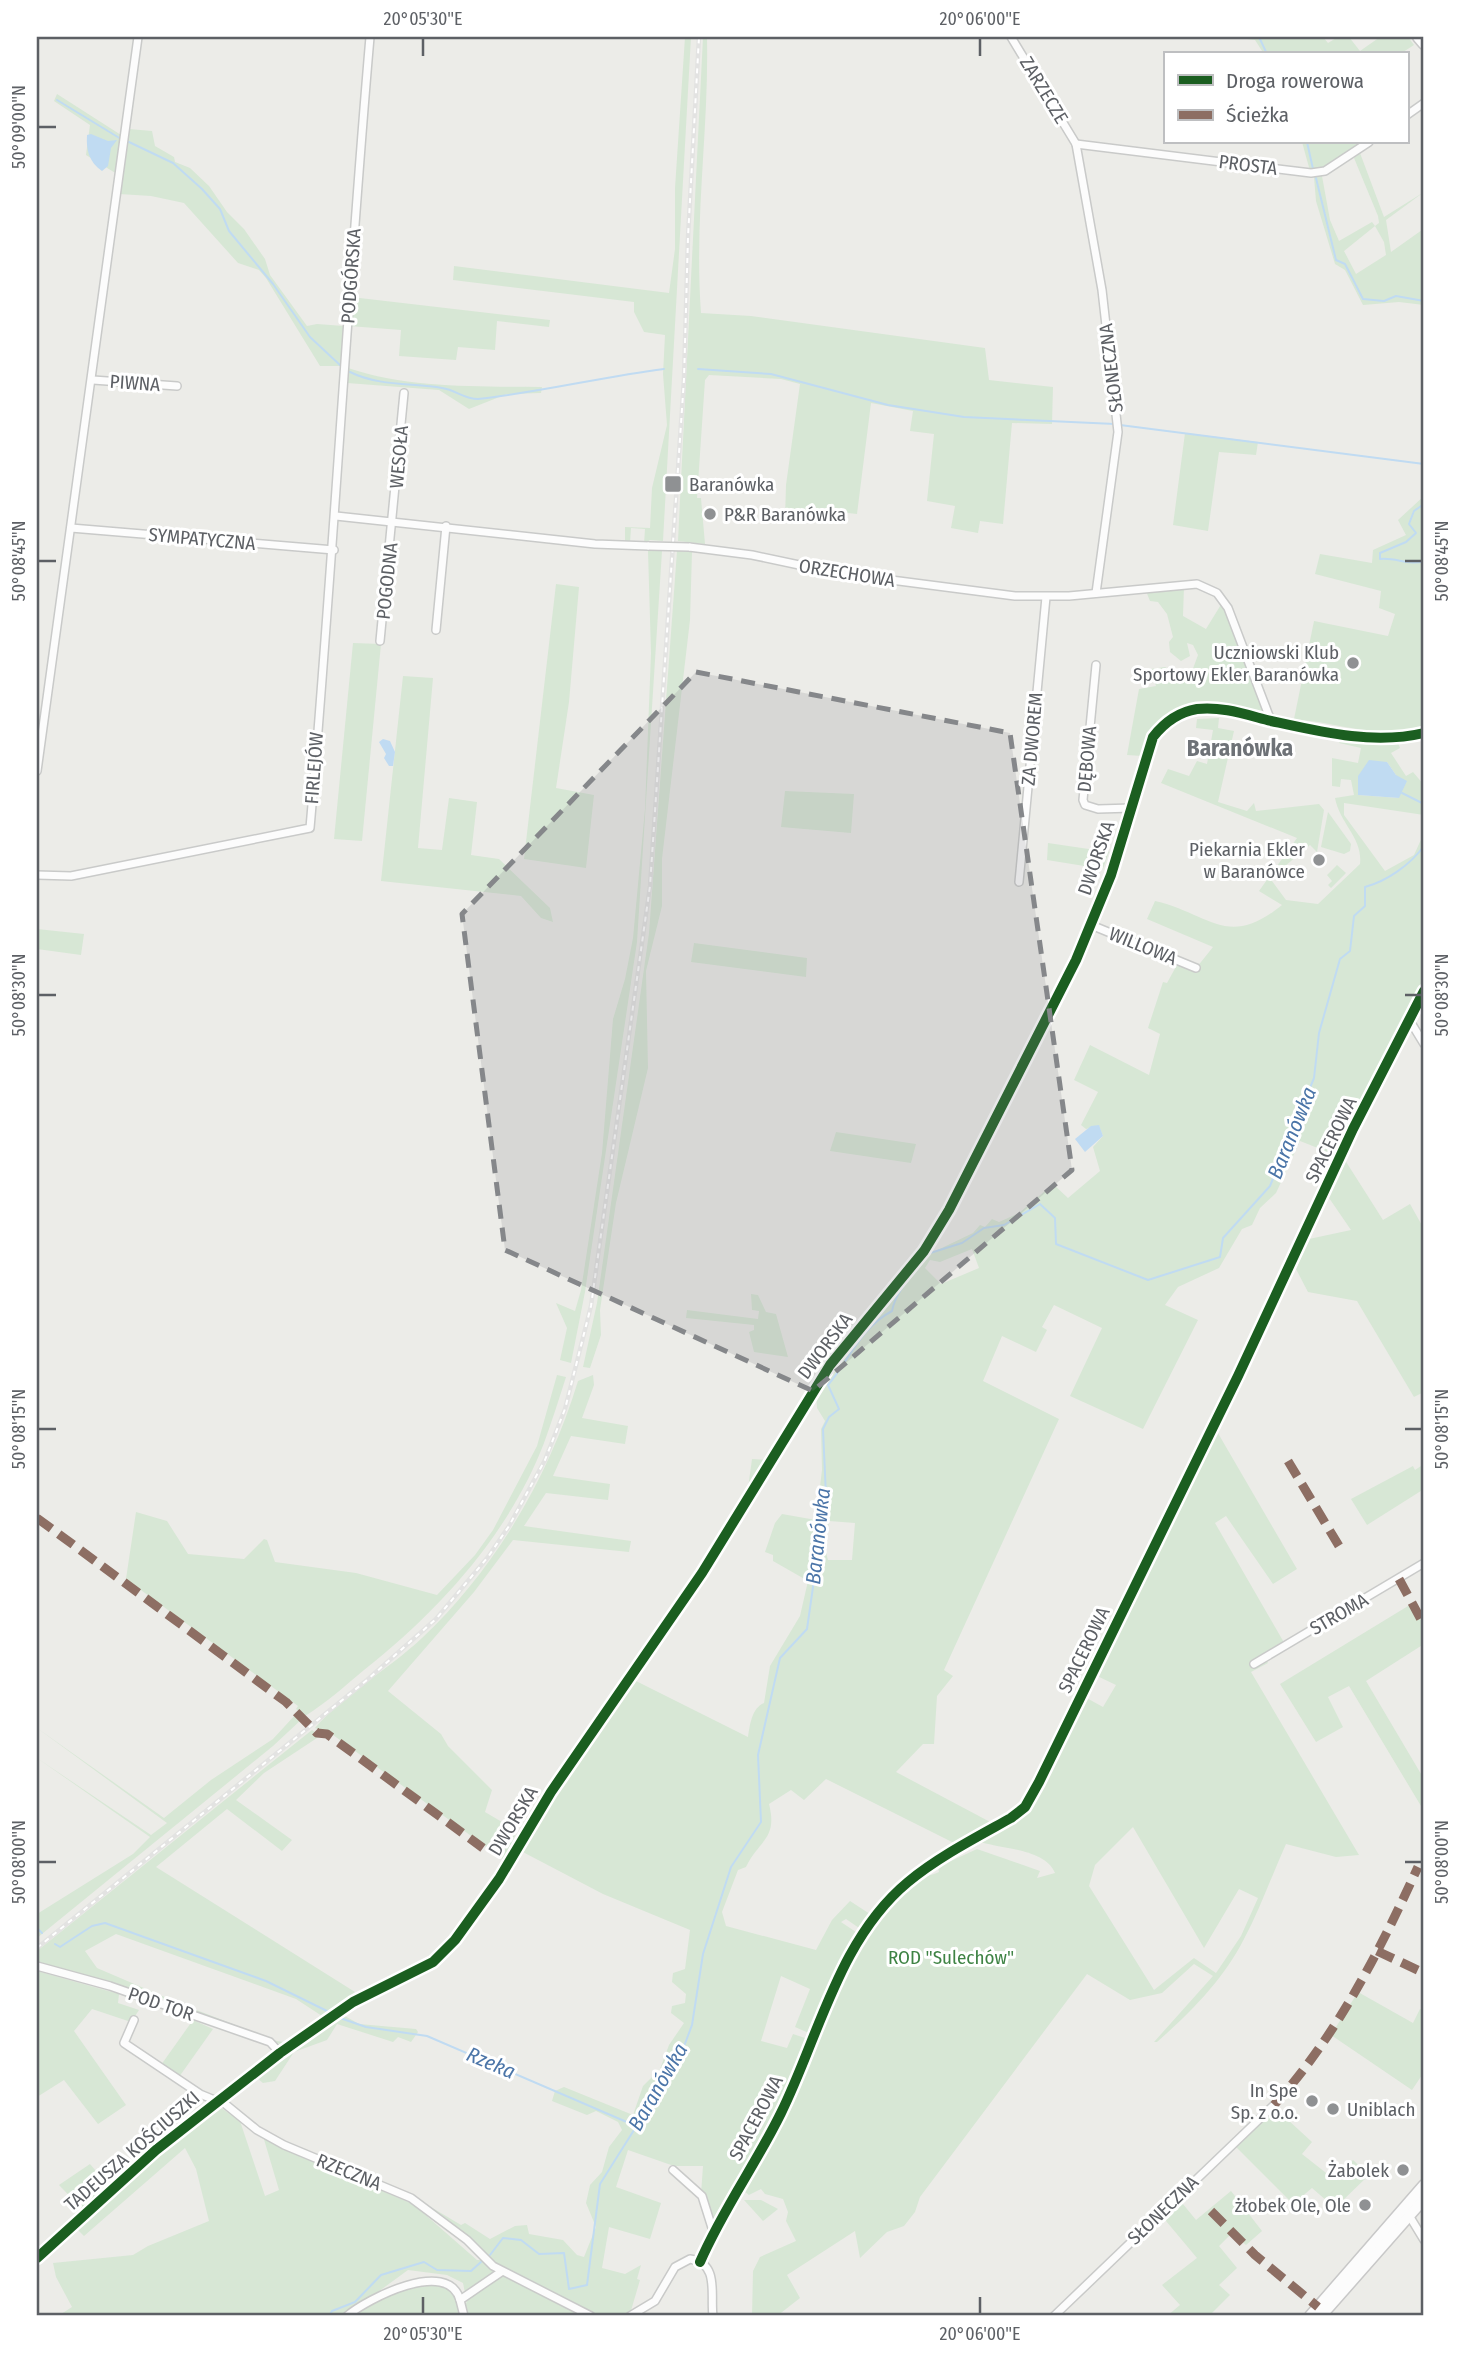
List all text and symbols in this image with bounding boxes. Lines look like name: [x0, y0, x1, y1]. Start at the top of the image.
text: 20°05'30"E: [383, 8, 463, 30]
text: 20°06'00"E: [940, 8, 1020, 30]
street label: ZARZECZE: [1015, 52, 1073, 128]
legend: [1164, 52, 1408, 144]
text: Droga rowerowa: [1226, 68, 1364, 94]
text: 50°09'00"N: [8, 85, 30, 169]
text: Ścieżka: [1226, 102, 1289, 128]
street label: PROSTA: [1217, 150, 1279, 180]
street label: PODGÓRSKA: [336, 228, 366, 324]
street label: SŁONECZNA: [1094, 322, 1128, 414]
street label: PIWNA: [109, 370, 161, 396]
street label: WESOŁA: [385, 425, 413, 489]
place label: Baranówka: [689, 473, 774, 496]
marker: Baranówka: [663, 474, 683, 494]
place label: P&R Baranówka: [724, 503, 846, 526]
marker: P&R Baranówka: [702, 506, 718, 522]
text: 50°08'45"N: [8, 520, 30, 602]
text: 50°08'45"N: [1431, 520, 1453, 602]
street label: SYMPATYCZNA: [148, 523, 256, 555]
street label: POGODNA: [372, 541, 402, 621]
street label: ORZECHOWA: [797, 554, 897, 592]
place label: Uczniowski Klub Sportowy Ekler Baranówka: [1133, 641, 1339, 686]
marker: Uczniowski Klub Sportowy Ekler Baranówka: [1345, 655, 1361, 671]
street label: ZA DWOREM: [1016, 691, 1048, 787]
street label: DĘBOWA: [1073, 725, 1101, 793]
street label: FIRLEJÓW: [300, 731, 328, 805]
district label: Baranówka: [1187, 734, 1293, 762]
street label: DWORSKA: [1073, 818, 1119, 898]
place label: Piekarnia Ekler w Baranówce: [1189, 838, 1305, 883]
marker: Piekarnia Ekler w Baranówce: [1311, 852, 1327, 868]
street label: WILLOWA: [1106, 922, 1180, 970]
text: 50°08'30"N: [8, 954, 30, 1036]
text: 50°08'30"N: [1431, 954, 1453, 1036]
water label: Baranówka: [1262, 1083, 1322, 1183]
street label: SPACEROWA: [1300, 1093, 1362, 1187]
street label: DWORSKA: [793, 1308, 857, 1384]
text: 50°08'15"N: [8, 1389, 30, 1469]
text: 50°08'15"N: [1431, 1389, 1453, 1469]
water label: Baranówka: [800, 1486, 836, 1586]
street label: STROMA: [1306, 1588, 1372, 1640]
street label: SPACEROWA: [1053, 1603, 1115, 1697]
street label: DWORSKA: [483, 1782, 543, 1860]
text: 50°08'00"N: [8, 1820, 30, 1904]
text: 50°08'00"N: [1431, 1820, 1453, 1904]
park label: ROD "Sulechów": [888, 1946, 1014, 1969]
street label: POD TOR: [125, 1982, 197, 2026]
water label: Baranówka: [623, 2039, 693, 2135]
water label: Rzeka: [463, 2041, 519, 2085]
street label: SPACEROWA: [724, 2072, 788, 2164]
place label: In Spe Sp. z o.o.: [1231, 2079, 1298, 2124]
street label: TADEUSZA KOŚCIUSZKI: [60, 2086, 204, 2216]
marker: In Spe Sp. z o.o.: [1304, 2093, 1320, 2109]
place label: Uniblach: [1347, 2098, 1415, 2121]
marker: Uniblach: [1325, 2101, 1341, 2117]
street label: RZECZNA: [313, 2149, 385, 2195]
place label: Żabolek: [1328, 2159, 1389, 2182]
marker: Żabolek: [1395, 2162, 1411, 2178]
street label: SŁONECZNA: [1123, 2171, 1203, 2249]
place label: żłobek Ole, Ole: [1235, 2194, 1351, 2217]
marker: żłobek Ole, Ole: [1357, 2197, 1373, 2213]
text: 20°05'30"E: [383, 2323, 463, 2345]
text: 20°06'00"E: [940, 2323, 1020, 2345]

